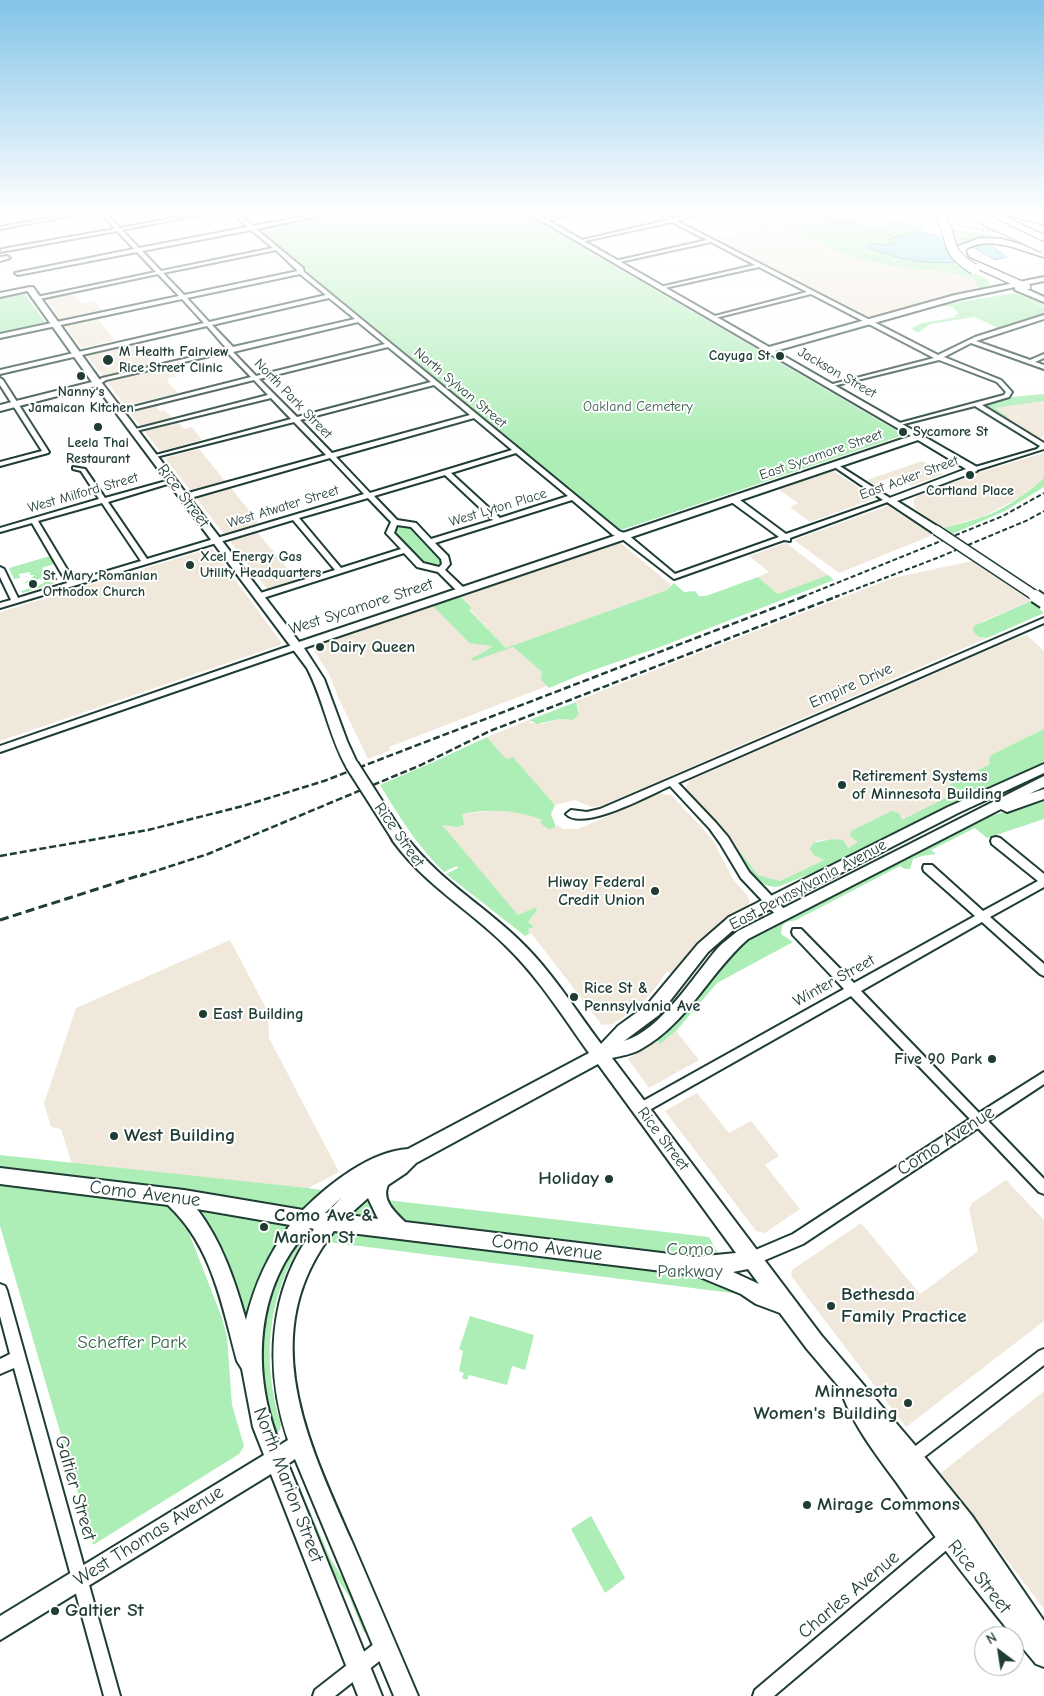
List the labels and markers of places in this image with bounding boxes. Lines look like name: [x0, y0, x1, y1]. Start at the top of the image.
place label: M Health Fairview Rice Street Clinic: [119, 344, 229, 377]
place label: Cayuga St: [709, 348, 770, 364]
marker: Cayuga St: [774, 350, 786, 362]
marker: M Health Fairview Rice Street Clinic: [101, 353, 115, 367]
marker: Nanny's Jamaican Kitchen: [75, 370, 87, 382]
place label: Nanny's Jamaican Kitchen: [28, 384, 134, 417]
marker: Leela Thai Restaurant: [92, 421, 104, 433]
place label: Sycamore St: [913, 424, 988, 440]
marker: Sycamore St: [897, 426, 909, 438]
place label: Leela Thai Restaurant: [66, 435, 130, 468]
marker: Cortland Place: [964, 469, 976, 481]
place label: Cortland Place: [926, 483, 1014, 499]
place label: Xcel Energy Gas Utility Headquarters: [200, 549, 321, 582]
marker: Xcel Energy Gas Utility Headquarters: [184, 559, 196, 571]
place label: St. Mary Romanian Orthodox Church: [43, 568, 158, 600]
marker: St. Mary Romanian Orthodox Church: [27, 578, 39, 590]
place label: Dairy Queen: [330, 637, 415, 657]
marker: Dairy Queen: [314, 641, 326, 653]
place label: Retirement Systems of Minnesota Building: [852, 766, 1002, 804]
marker: Retirement Systems of Minnesota Building: [836, 779, 848, 791]
place label: Hiway Federal Credit Union: [547, 872, 645, 910]
marker: Hiway Federal Credit Union: [649, 885, 661, 897]
place label: Rice St & Pennsylvania Ave: [584, 978, 700, 1016]
marker: Rice St & Pennsylvania Ave: [568, 991, 580, 1003]
place label: East Building: [213, 1004, 304, 1024]
marker: East Building: [197, 1008, 209, 1020]
place label: Five 90 Park: [894, 1049, 982, 1069]
marker: Five 90 Park: [986, 1053, 998, 1065]
place label: West Building: [124, 1125, 235, 1147]
marker: West Building: [108, 1130, 120, 1142]
place label: Holiday: [538, 1168, 599, 1190]
marker: Holiday: [603, 1173, 615, 1185]
place label: Como Ave & Marion St: [274, 1205, 373, 1249]
marker: Como Ave & Marion St: [258, 1221, 270, 1233]
place label: Bethesda Family Practice: [841, 1284, 967, 1328]
marker: Bethesda Family Practice: [825, 1300, 837, 1312]
place label: Minnesota Women's Building: [754, 1381, 898, 1425]
marker: Minnesota Women's Building: [902, 1397, 914, 1409]
place label: Mirage Commons: [817, 1494, 960, 1516]
marker: Mirage Commons: [801, 1499, 813, 1511]
place label: Galtier St: [65, 1600, 144, 1622]
marker: Galtier St: [49, 1605, 61, 1617]

